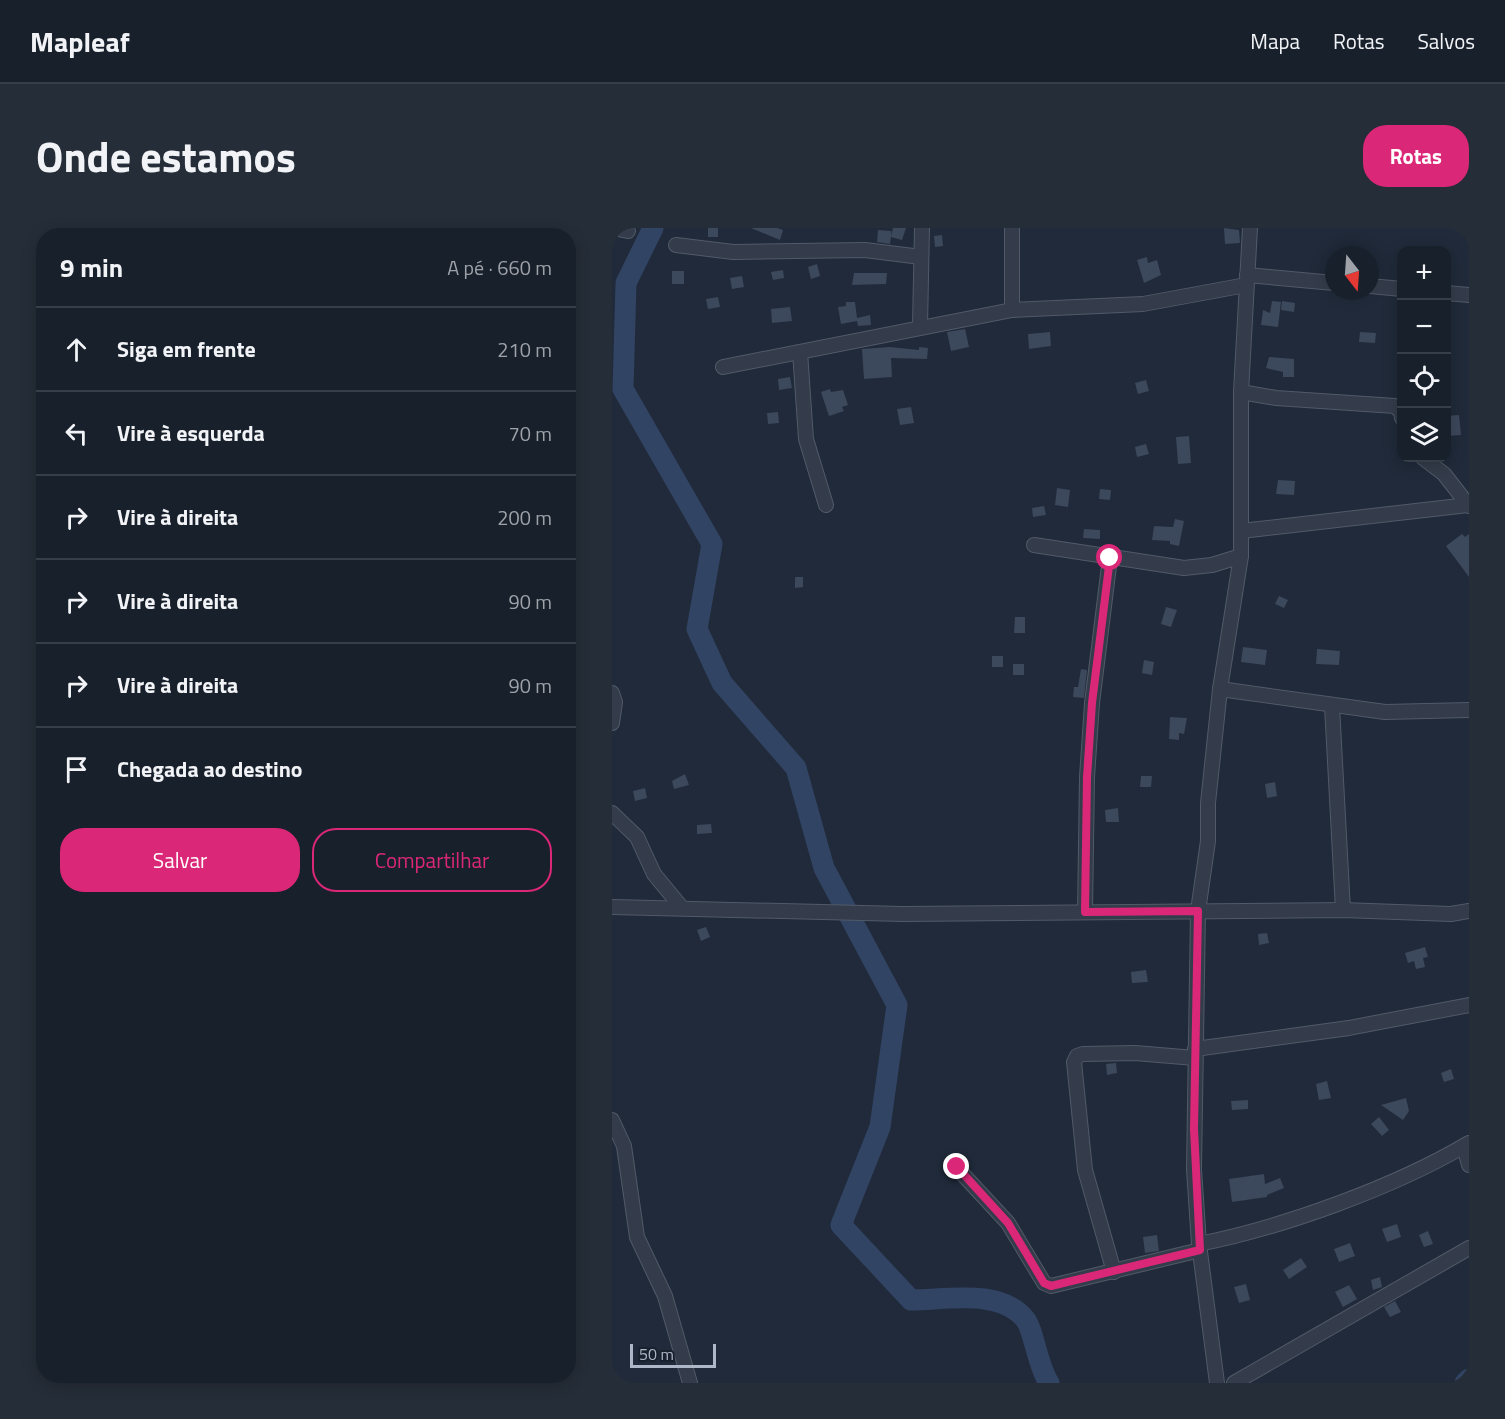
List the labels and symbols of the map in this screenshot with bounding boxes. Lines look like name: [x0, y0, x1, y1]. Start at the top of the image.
north arrow: [1325, 246, 1379, 300]
route start: [1096, 544, 1122, 570]
route end: [943, 1153, 969, 1179]
scale bar: [630, 1341, 716, 1368]

